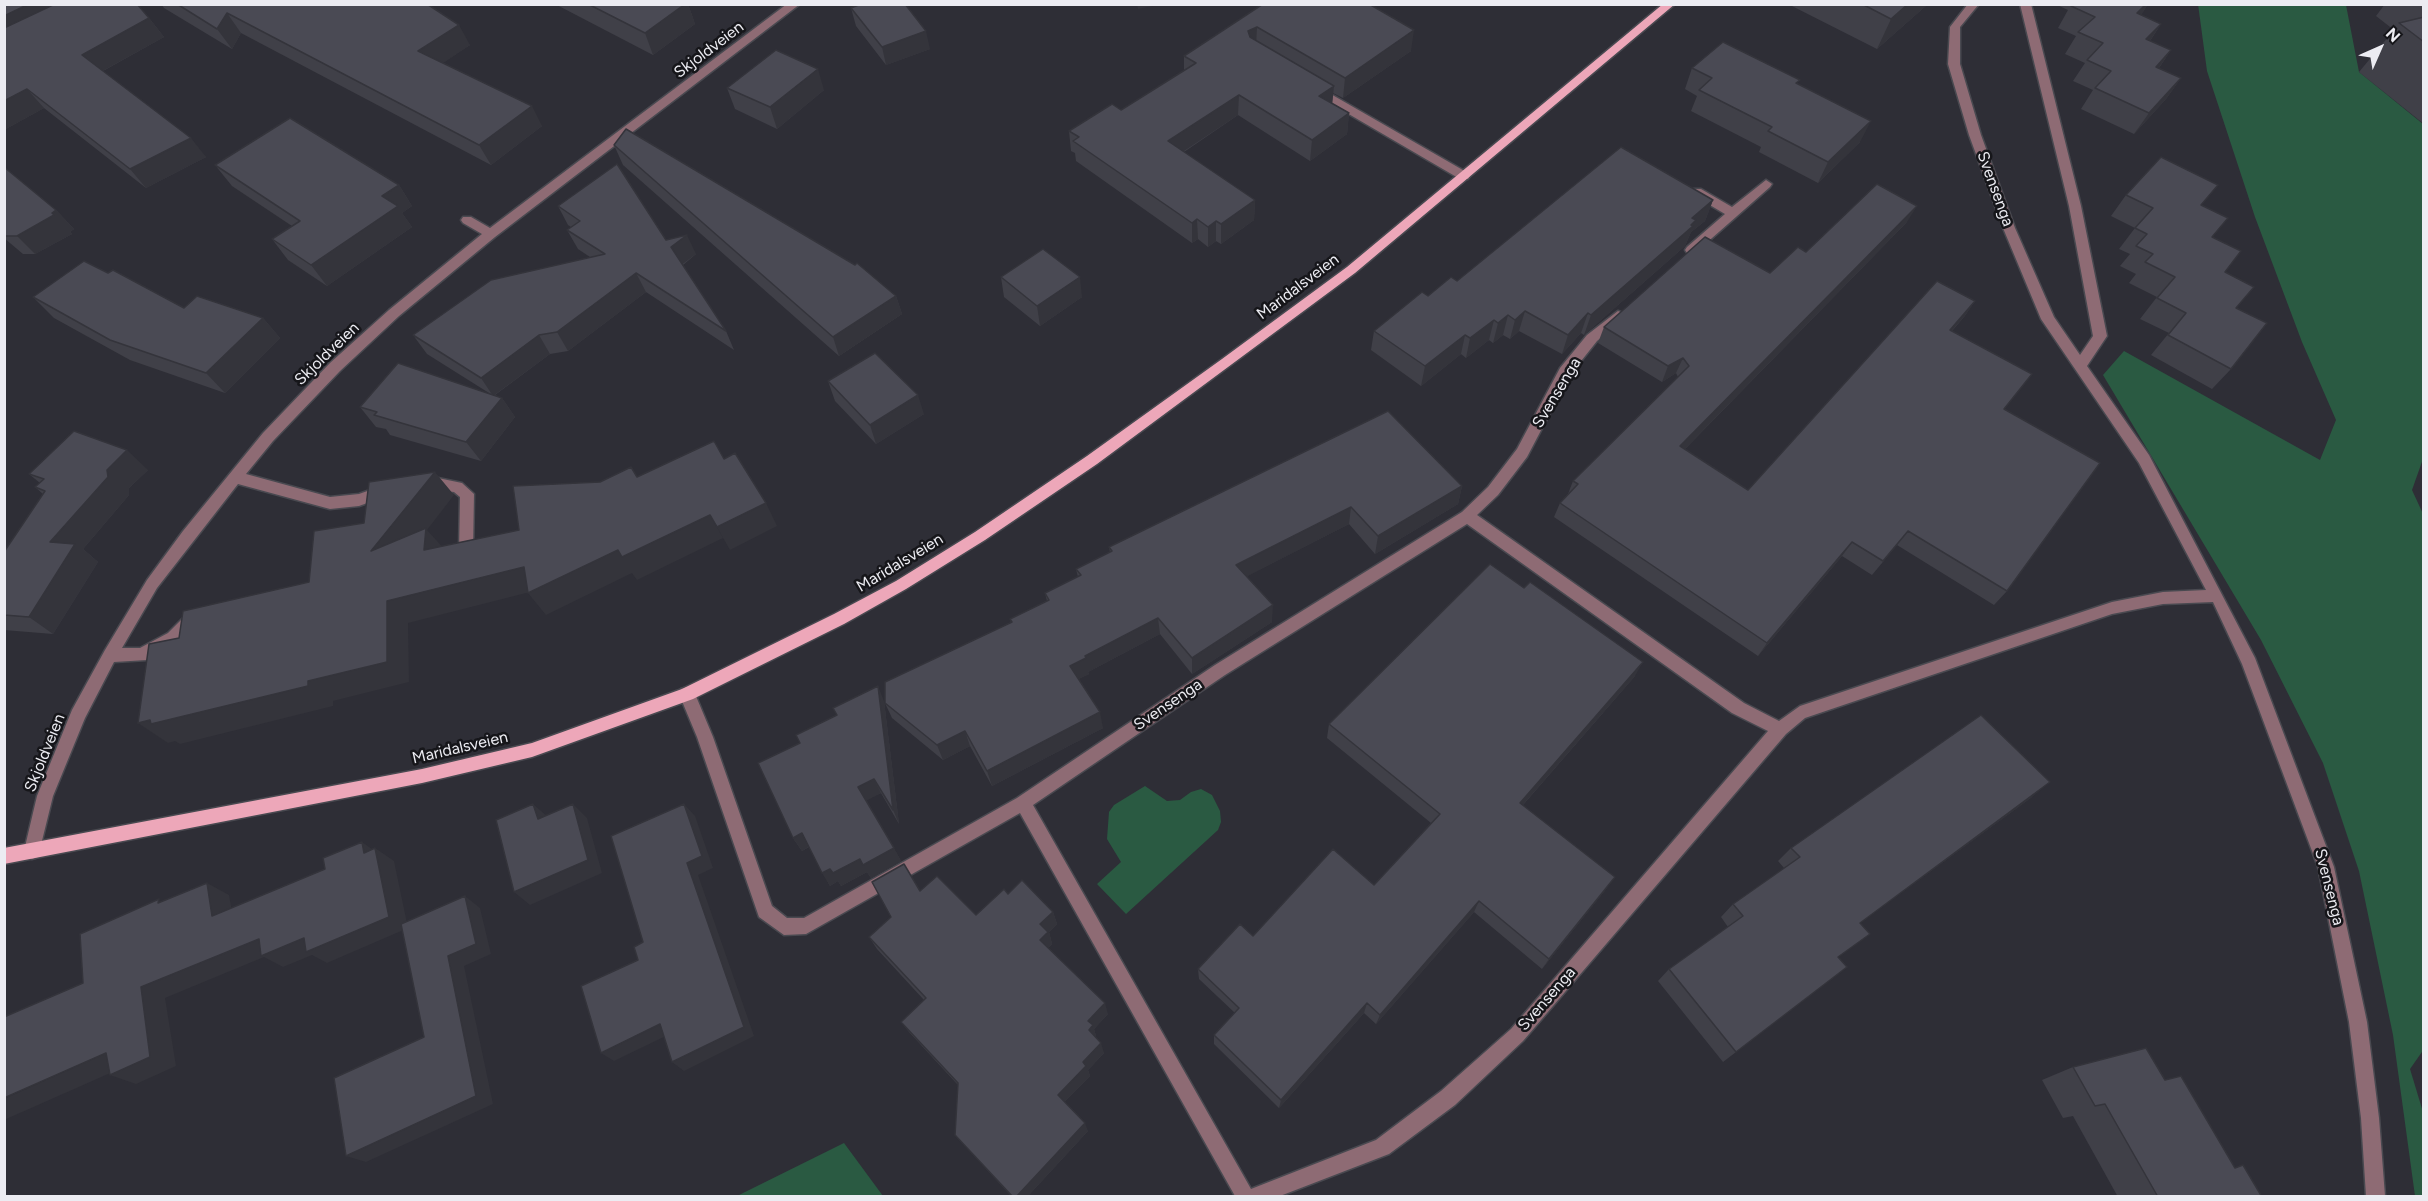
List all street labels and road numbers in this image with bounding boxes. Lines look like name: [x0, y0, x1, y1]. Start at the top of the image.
street label: Skjoldveien: [670, 18, 748, 82]
street label: Svensenga: [1973, 149, 2017, 229]
street label: Maridalsveien: [1253, 250, 1343, 324]
street label: Skjoldveien: [291, 319, 363, 389]
street label: Svensenga: [1529, 355, 1585, 431]
street label: Maridalsveien: [853, 530, 947, 596]
street label: Svensenga: [1130, 675, 1206, 735]
street label: Skjoldveien: [21, 711, 69, 795]
street label: Maridalsveien: [410, 728, 510, 768]
street label: Svensenga: [2310, 847, 2348, 927]
street label: Svensenga: [1514, 963, 1580, 1035]

